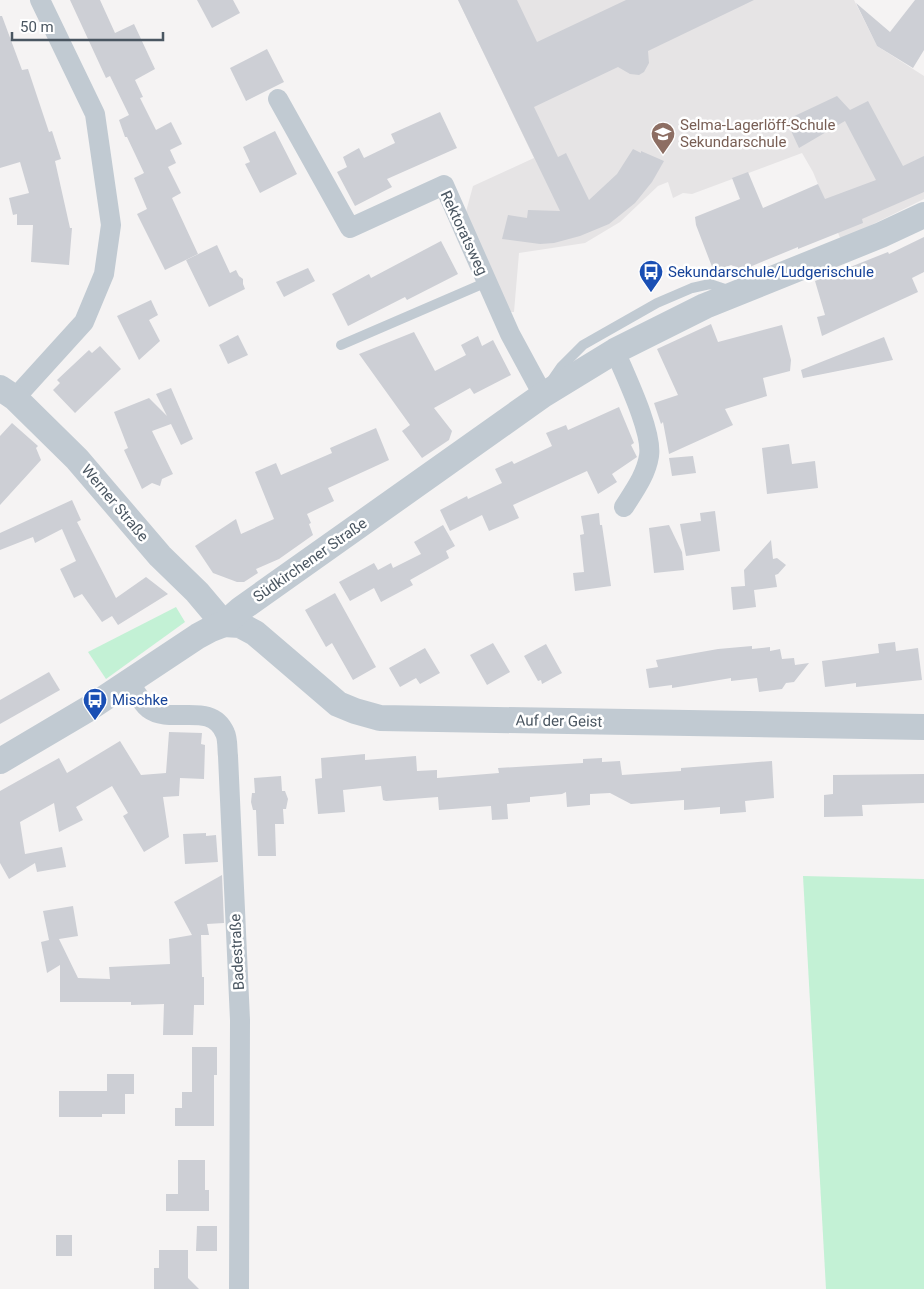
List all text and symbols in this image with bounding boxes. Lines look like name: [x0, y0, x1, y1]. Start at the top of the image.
scale bar: [12, 10, 164, 42]
text: 50 m: [20, 18, 54, 36]
place label: Selma-Lagerlöff-Schule Sekundarschule: [680, 116, 835, 151]
school or university icon: Selma-Lagerlöff-Schule Sekundarschule: [650, 121, 676, 155]
street label: Rektoratsweg: [437, 188, 491, 278]
bus stop icon: Sekundarschule/Ludgerischule: [638, 259, 664, 293]
place label: Sekundarschule/Ludgerischule: [668, 263, 874, 281]
street label: Werner Straße: [78, 461, 152, 545]
street label: Südkirchener Straße: [250, 514, 370, 606]
bus stop icon: Mischke: [82, 687, 108, 721]
place label: Mischke: [112, 691, 168, 709]
street label: Auf der Geist: [516, 711, 603, 731]
street label: Badestraße: [226, 913, 248, 991]

